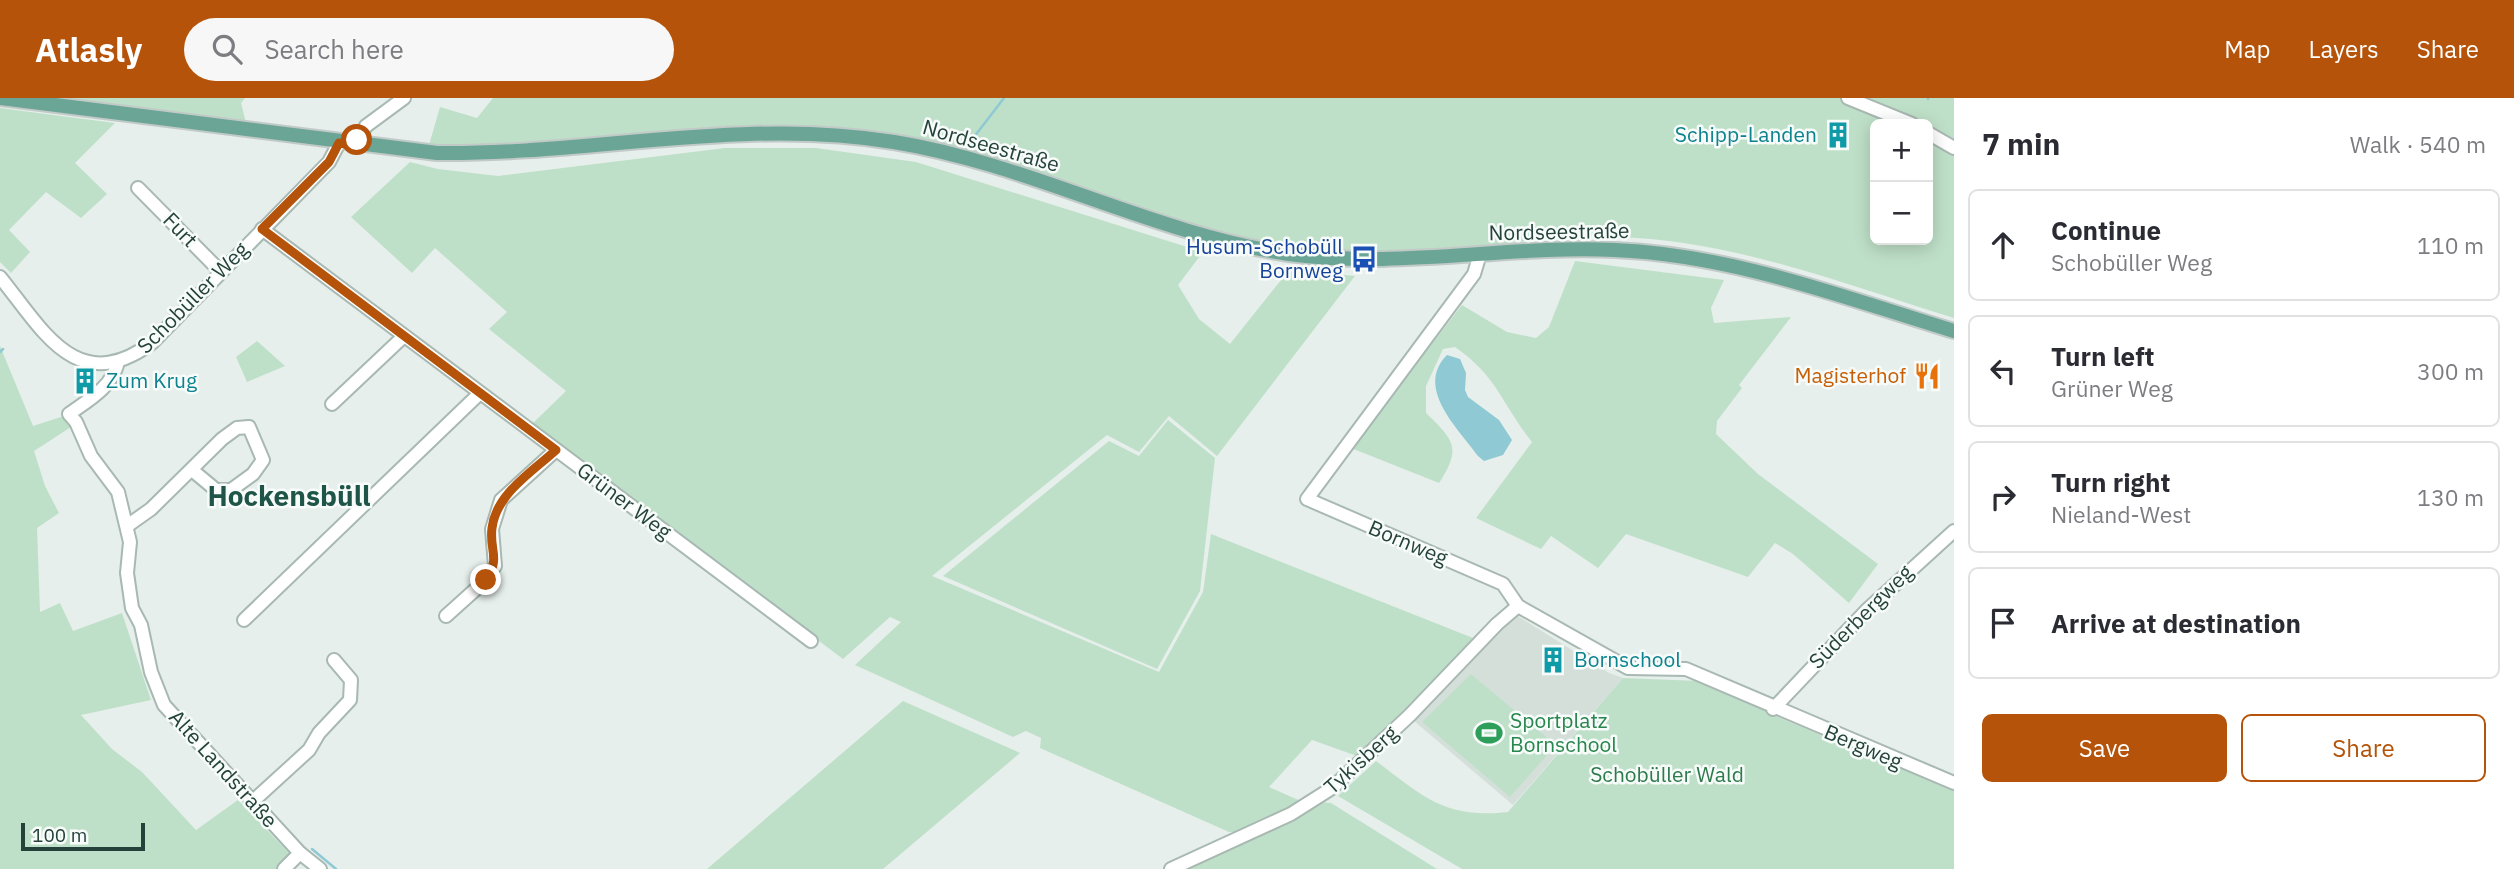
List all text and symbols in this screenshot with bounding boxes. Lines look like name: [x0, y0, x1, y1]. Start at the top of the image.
search box: [184, 18, 674, 81]
text: Atlasly: [35, 28, 142, 71]
icon: search: [208, 30, 246, 68]
text: Search here: [264, 32, 404, 66]
text: Map: [2224, 33, 2271, 65]
text: Layers: [2309, 33, 2379, 65]
text: Share: [2417, 33, 2479, 65]
street label: Nordseestraße: [920, 112, 1063, 178]
map controls: [1870, 119, 1933, 245]
button: +: [1870, 119, 1933, 182]
place label: Schipp-Landen: [1675, 120, 1817, 148]
building icon: Schipp-Landen: [1823, 120, 1853, 150]
route start: [341, 124, 372, 155]
text: 7 min: [1982, 124, 2060, 163]
text: Walk · 540 m: [2350, 129, 2486, 159]
button: −: [1870, 182, 1933, 245]
street label: Furt: [157, 206, 204, 253]
text: Continue: [2051, 213, 2161, 247]
street label: Nordseestraße: [1488, 216, 1630, 246]
icon: ahead: [1984, 226, 2022, 264]
text: 110 m: [2417, 230, 2484, 260]
place label: Husum-Schobüll Bornweg: [1186, 232, 1343, 284]
street label: Schobüller Weg: [130, 235, 254, 359]
bus stop icon: Husum-Schobüll Bornweg: [1349, 244, 1379, 274]
text: Schobüller Weg: [2051, 247, 2212, 277]
text: Turn left: [2051, 339, 2154, 373]
icon: left: [1984, 352, 2022, 390]
text: 300 m: [2417, 356, 2484, 386]
place label: Magisterhof: [1794, 361, 1906, 389]
restaurant icon: Magisterhof: [1912, 361, 1942, 391]
building icon: Zum Krug: [70, 366, 100, 396]
place label: Zum Krug: [106, 366, 197, 394]
text: Grüner Weg: [2051, 373, 2173, 403]
street label: Grüner Weg: [572, 456, 678, 545]
text: Turn right: [2051, 465, 2170, 499]
district label: Hockensbüll: [208, 477, 370, 514]
icon: right: [1984, 478, 2022, 516]
text: 130 m: [2417, 482, 2484, 512]
text: Nieland-West: [2051, 499, 2191, 529]
street label: Bornweg: [1364, 513, 1452, 571]
street label: Süderbergweg: [1802, 558, 1918, 674]
route end: [470, 564, 501, 595]
icon: arrive: [1984, 604, 2022, 642]
text: Arrive at destination: [2051, 606, 2301, 640]
building icon: Bornschool: [1538, 645, 1568, 675]
place label: Bornschool: [1574, 645, 1681, 673]
street label: Alte Landstraße: [163, 703, 284, 833]
place label: Sportplatz Bornschool: [1510, 706, 1617, 758]
button: Save: [1982, 714, 2227, 782]
button: Share: [2241, 714, 2486, 782]
street label: Bergweg: [1820, 717, 1907, 775]
sports icon: Sportplatz Bornschool: [1474, 718, 1504, 748]
street label: Tykisberg: [1317, 719, 1403, 800]
park label: Schobüller Wald: [1590, 760, 1744, 788]
scale bar: [21, 820, 145, 852]
text: 100 m: [32, 823, 87, 847]

